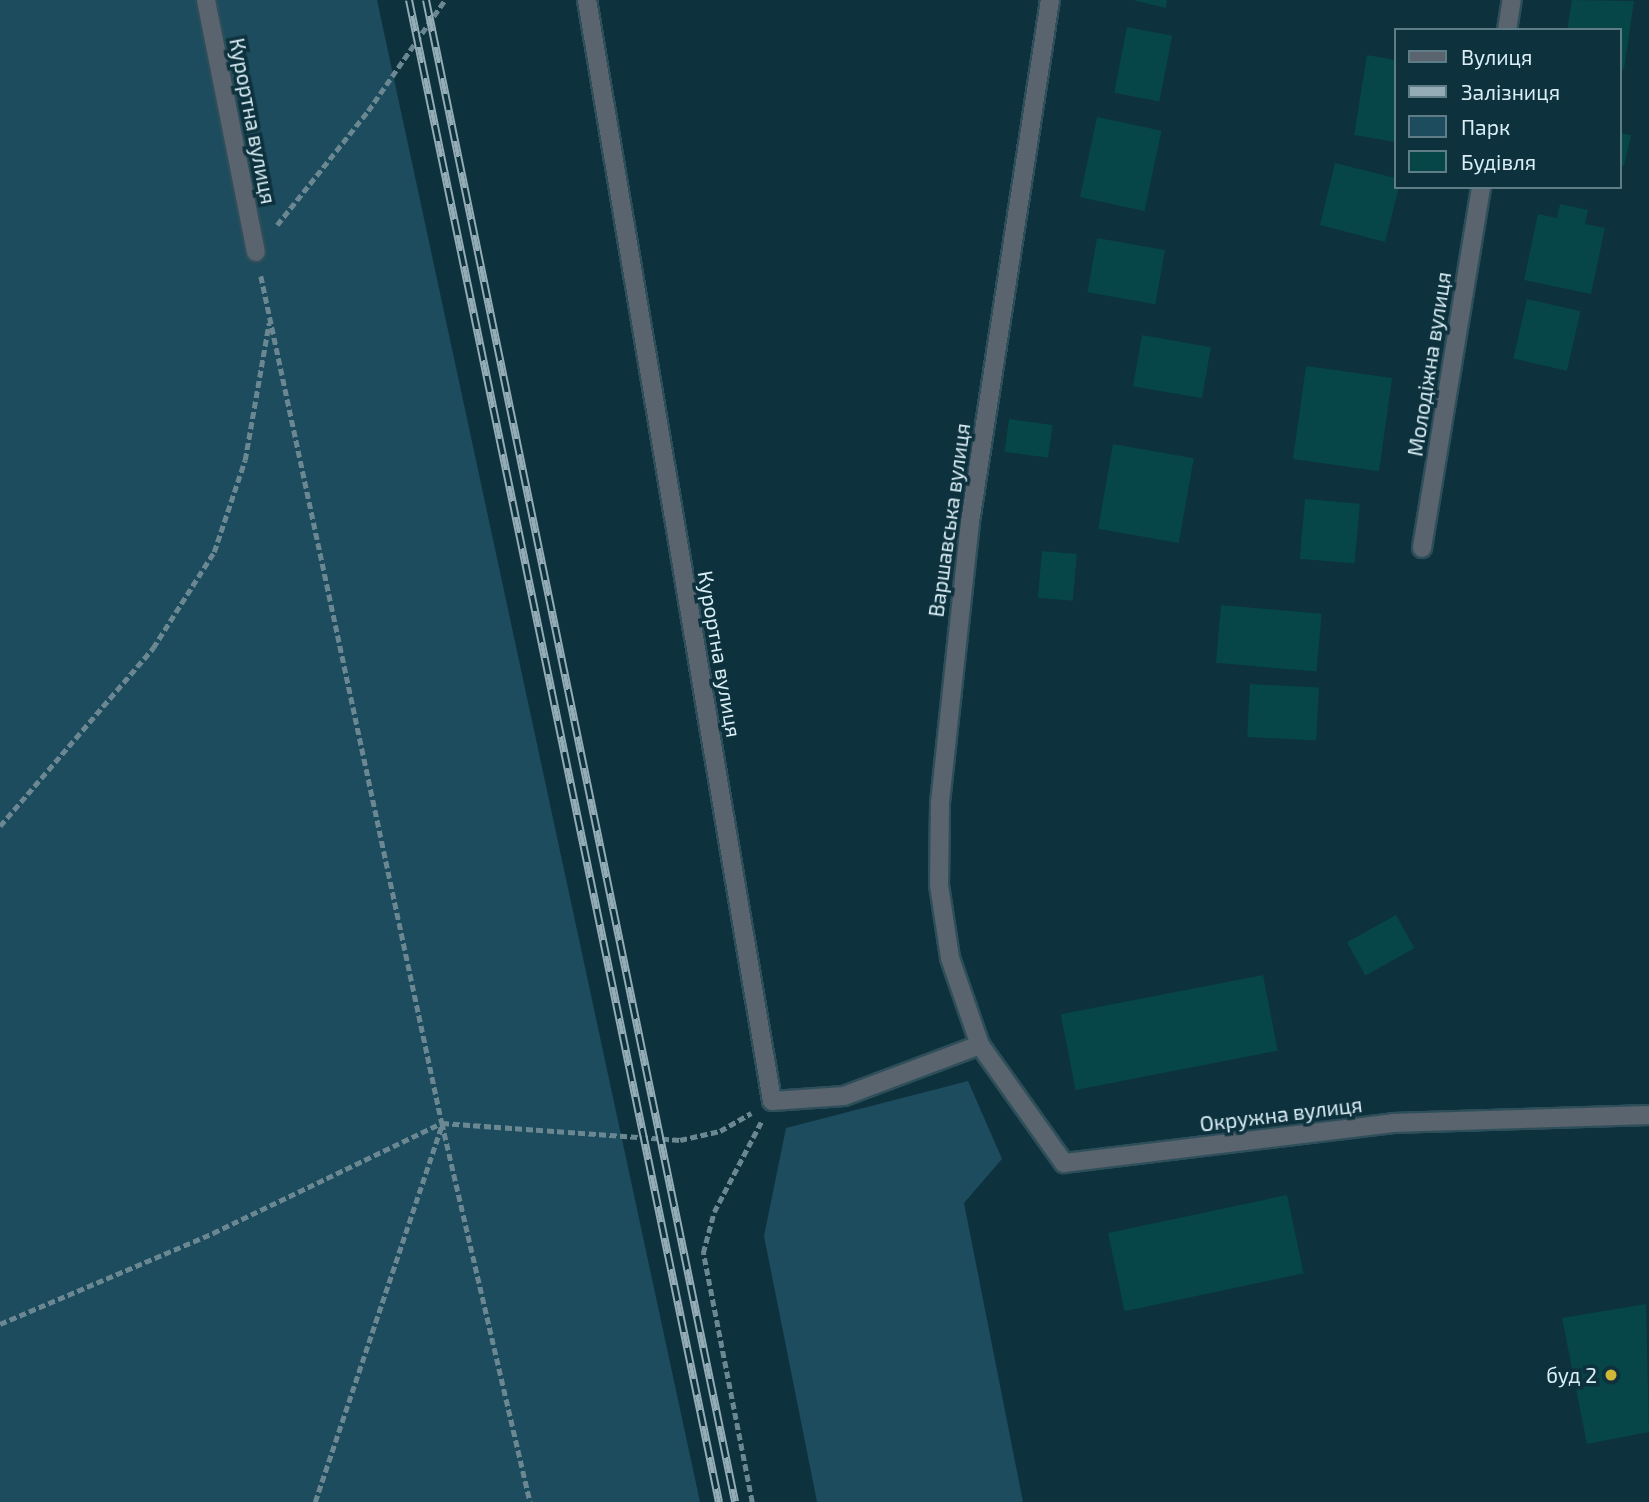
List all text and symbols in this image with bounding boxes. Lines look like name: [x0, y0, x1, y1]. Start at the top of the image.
legend: [1394, 28, 1621, 189]
street label: Курортна вулиця: [225, 36, 281, 206]
text: Вулиця: [1461, 44, 1532, 69]
text: Залізниця: [1461, 79, 1560, 104]
text: Парк: [1461, 114, 1510, 139]
text: Будівля: [1461, 149, 1536, 174]
street label: Молодіжна вулиця: [1402, 270, 1456, 458]
street label: Варшавська вулиця: [923, 421, 975, 619]
street label: Курортна вулиця: [693, 569, 747, 739]
street label: Окружна вулиця: [1198, 1092, 1364, 1136]
place label: буд 2: [1546, 1362, 1597, 1388]
marker: буд 2: [1603, 1367, 1619, 1383]

